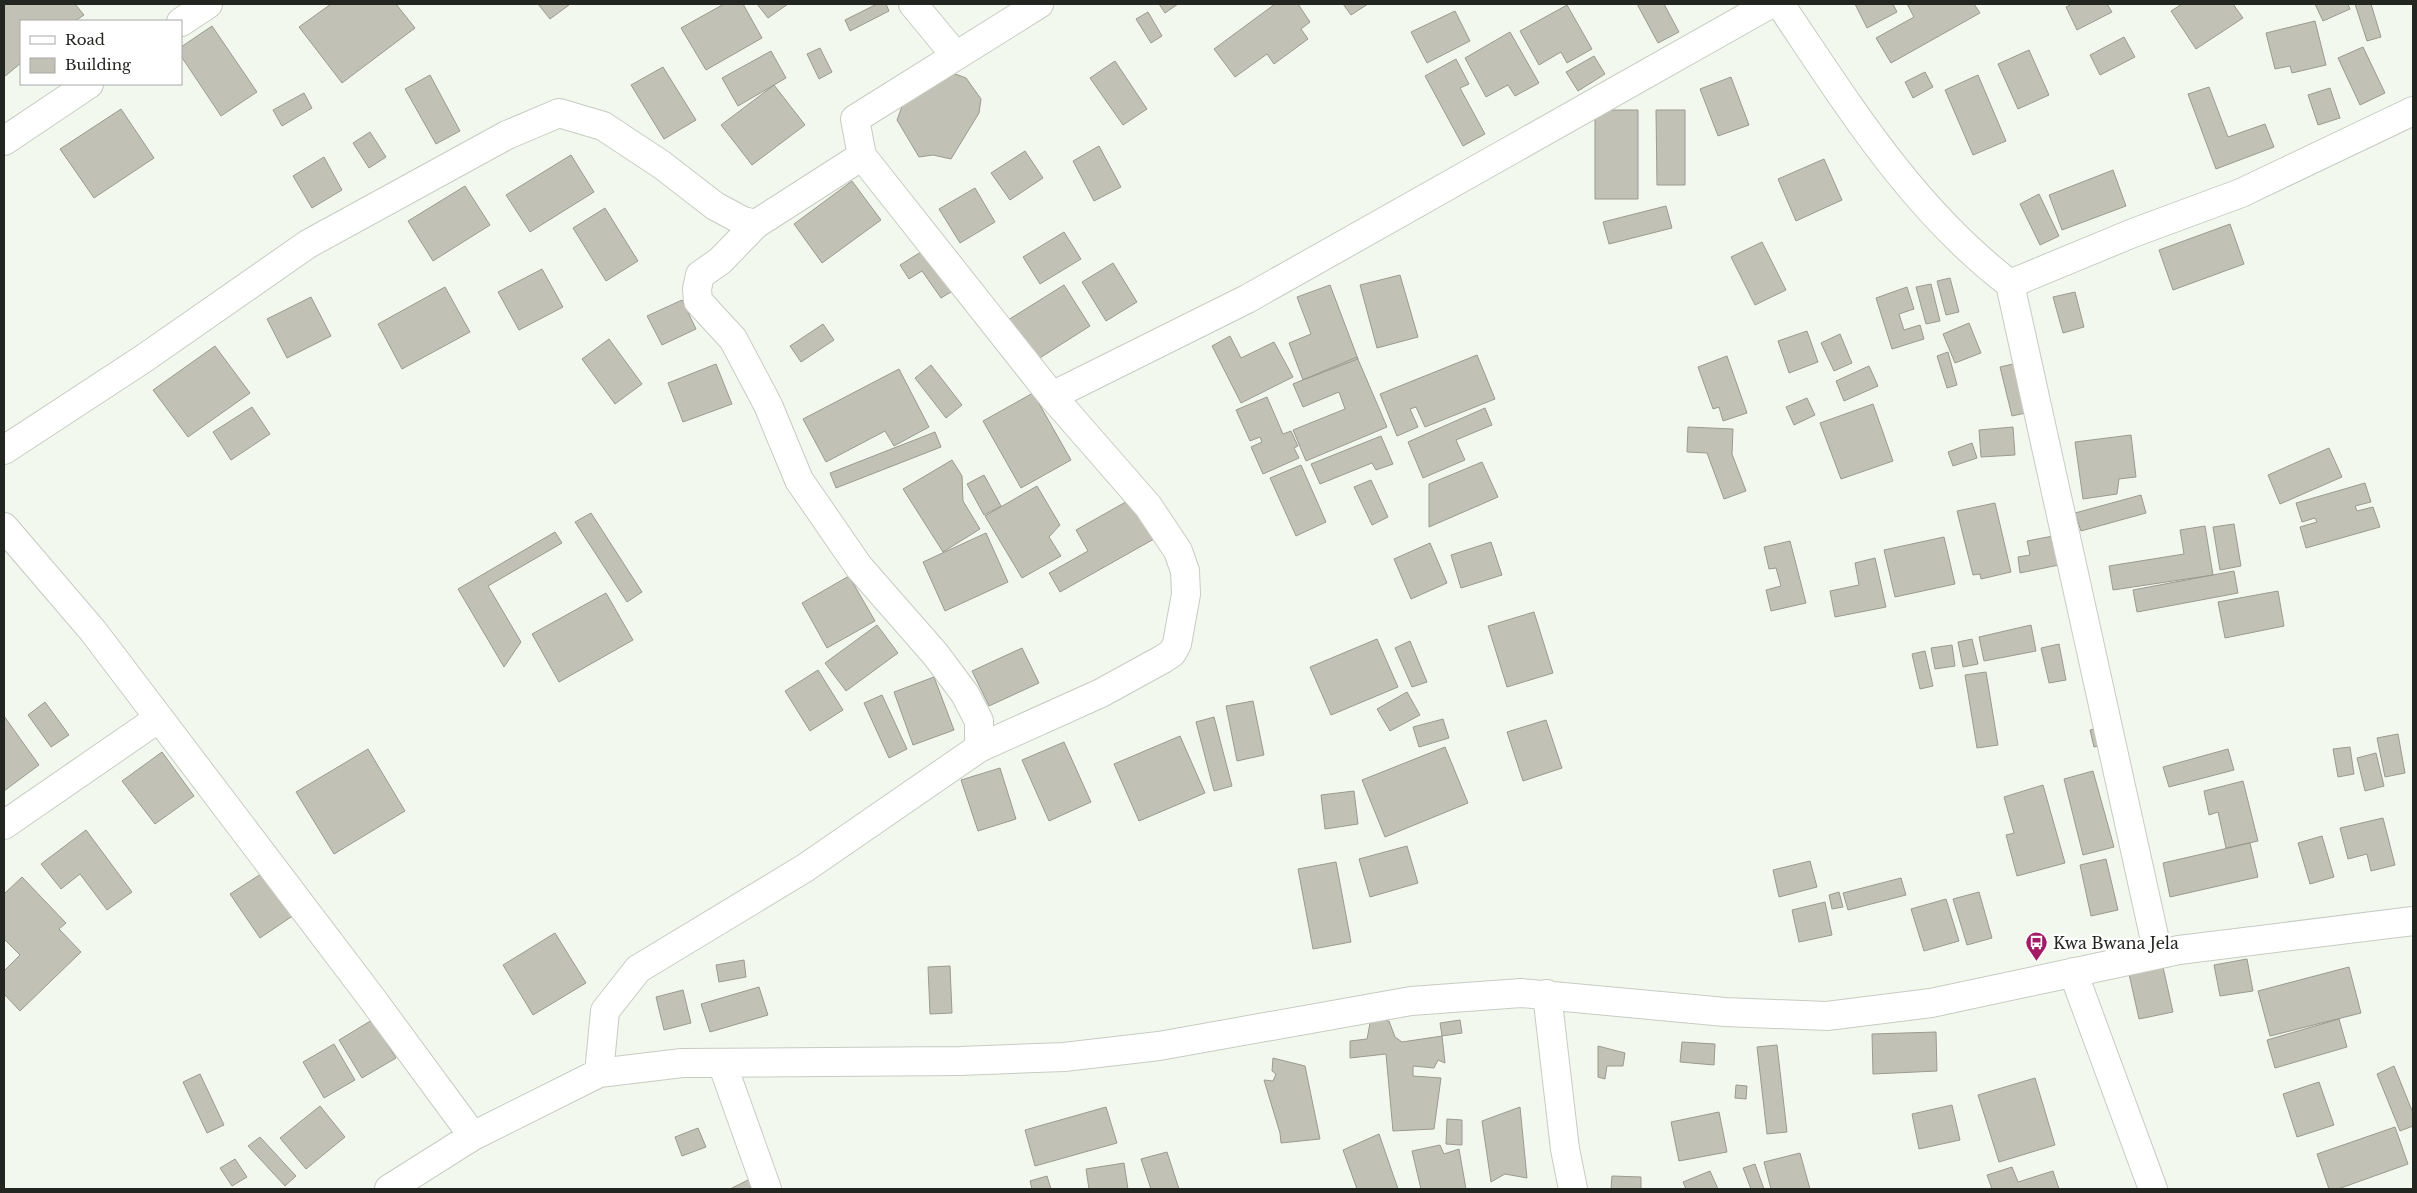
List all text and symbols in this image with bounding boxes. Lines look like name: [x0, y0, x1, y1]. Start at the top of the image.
legend: [20, 20, 182, 85]
text: Road: [65, 30, 105, 49]
text: Building: [65, 55, 132, 74]
bus stop icon: Kwa Bwana Jela: [2025, 931, 2049, 962]
place label: Kwa Bwana Jela: [2053, 933, 2179, 953]

